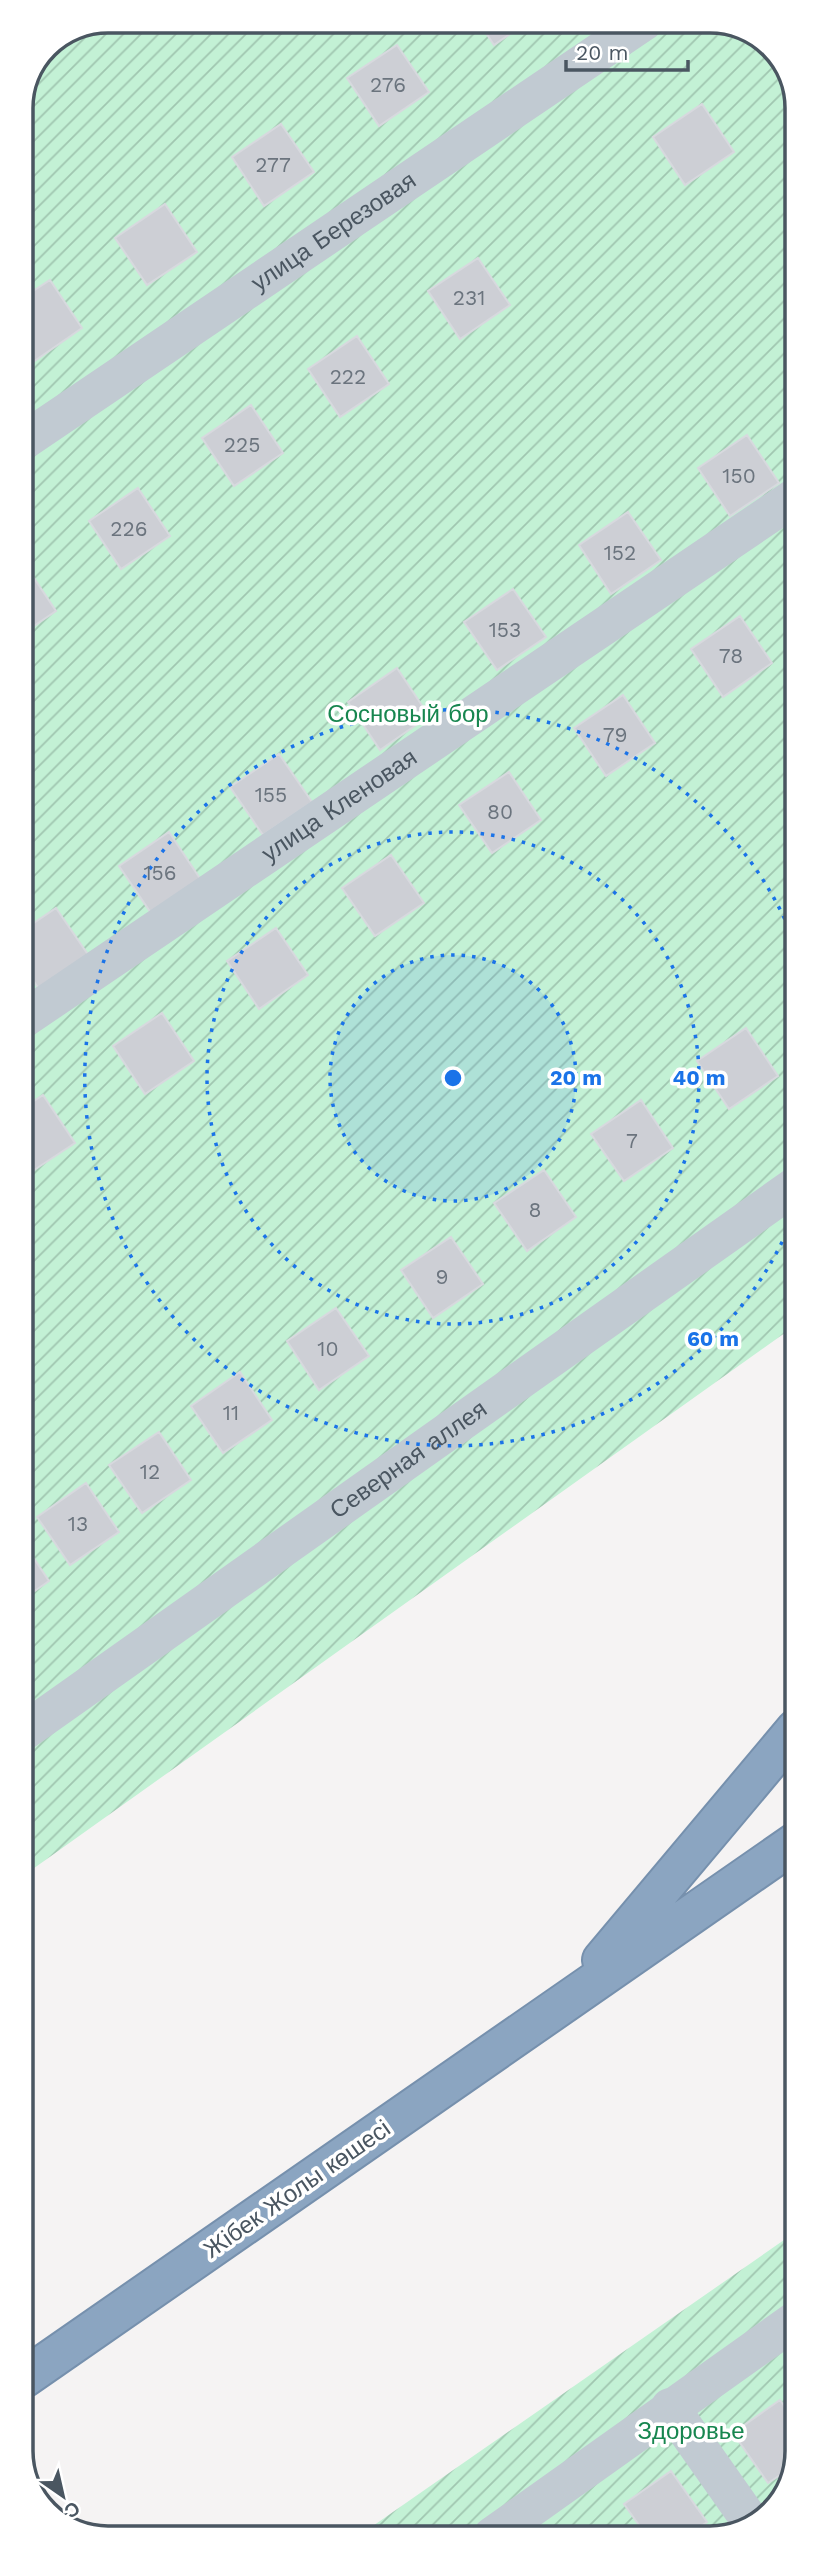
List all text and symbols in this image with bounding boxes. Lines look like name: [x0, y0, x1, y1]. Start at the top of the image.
scale bar: [566, 28, 688, 72]
text: 20 m: [576, 40, 628, 65]
house number: 276: [370, 72, 406, 97]
house number: 277: [255, 152, 291, 177]
street label: улица Березовая: [246, 166, 421, 297]
house number: 231: [453, 285, 485, 310]
house number: 222: [330, 364, 366, 389]
house number: 225: [224, 432, 260, 457]
house number: 150: [722, 463, 756, 488]
house number: 226: [110, 516, 148, 541]
house number: 152: [604, 540, 636, 565]
house number: 153: [489, 617, 521, 642]
house number: 78: [719, 643, 743, 668]
park label: Сосновый бор: [327, 700, 489, 728]
house number: 79: [603, 722, 627, 747]
street label: улица Кленовая: [256, 743, 422, 868]
house number: 155: [255, 782, 287, 807]
house number: 80: [487, 799, 513, 824]
house number: 156: [143, 860, 177, 885]
text: 20 m: [550, 1065, 602, 1090]
text: 40 m: [673, 1065, 725, 1090]
centre of rings: [441, 1066, 465, 1090]
house number: 7: [626, 1128, 638, 1153]
house number: 8: [529, 1197, 541, 1222]
house number: 9: [436, 1264, 448, 1289]
text: 60 m: [687, 1326, 739, 1351]
house number: 10: [317, 1336, 339, 1361]
street label: Северная аллея: [325, 1394, 492, 1524]
house number: 11: [223, 1400, 239, 1425]
house number: 12: [140, 1459, 160, 1484]
house number: 13: [68, 1511, 88, 1536]
street label: Жібек Жолы көшесі: [198, 2114, 396, 2264]
park label: Здоровье: [637, 2417, 745, 2445]
north arrow: [28, 2461, 98, 2531]
text: С: [60, 2496, 84, 2523]

